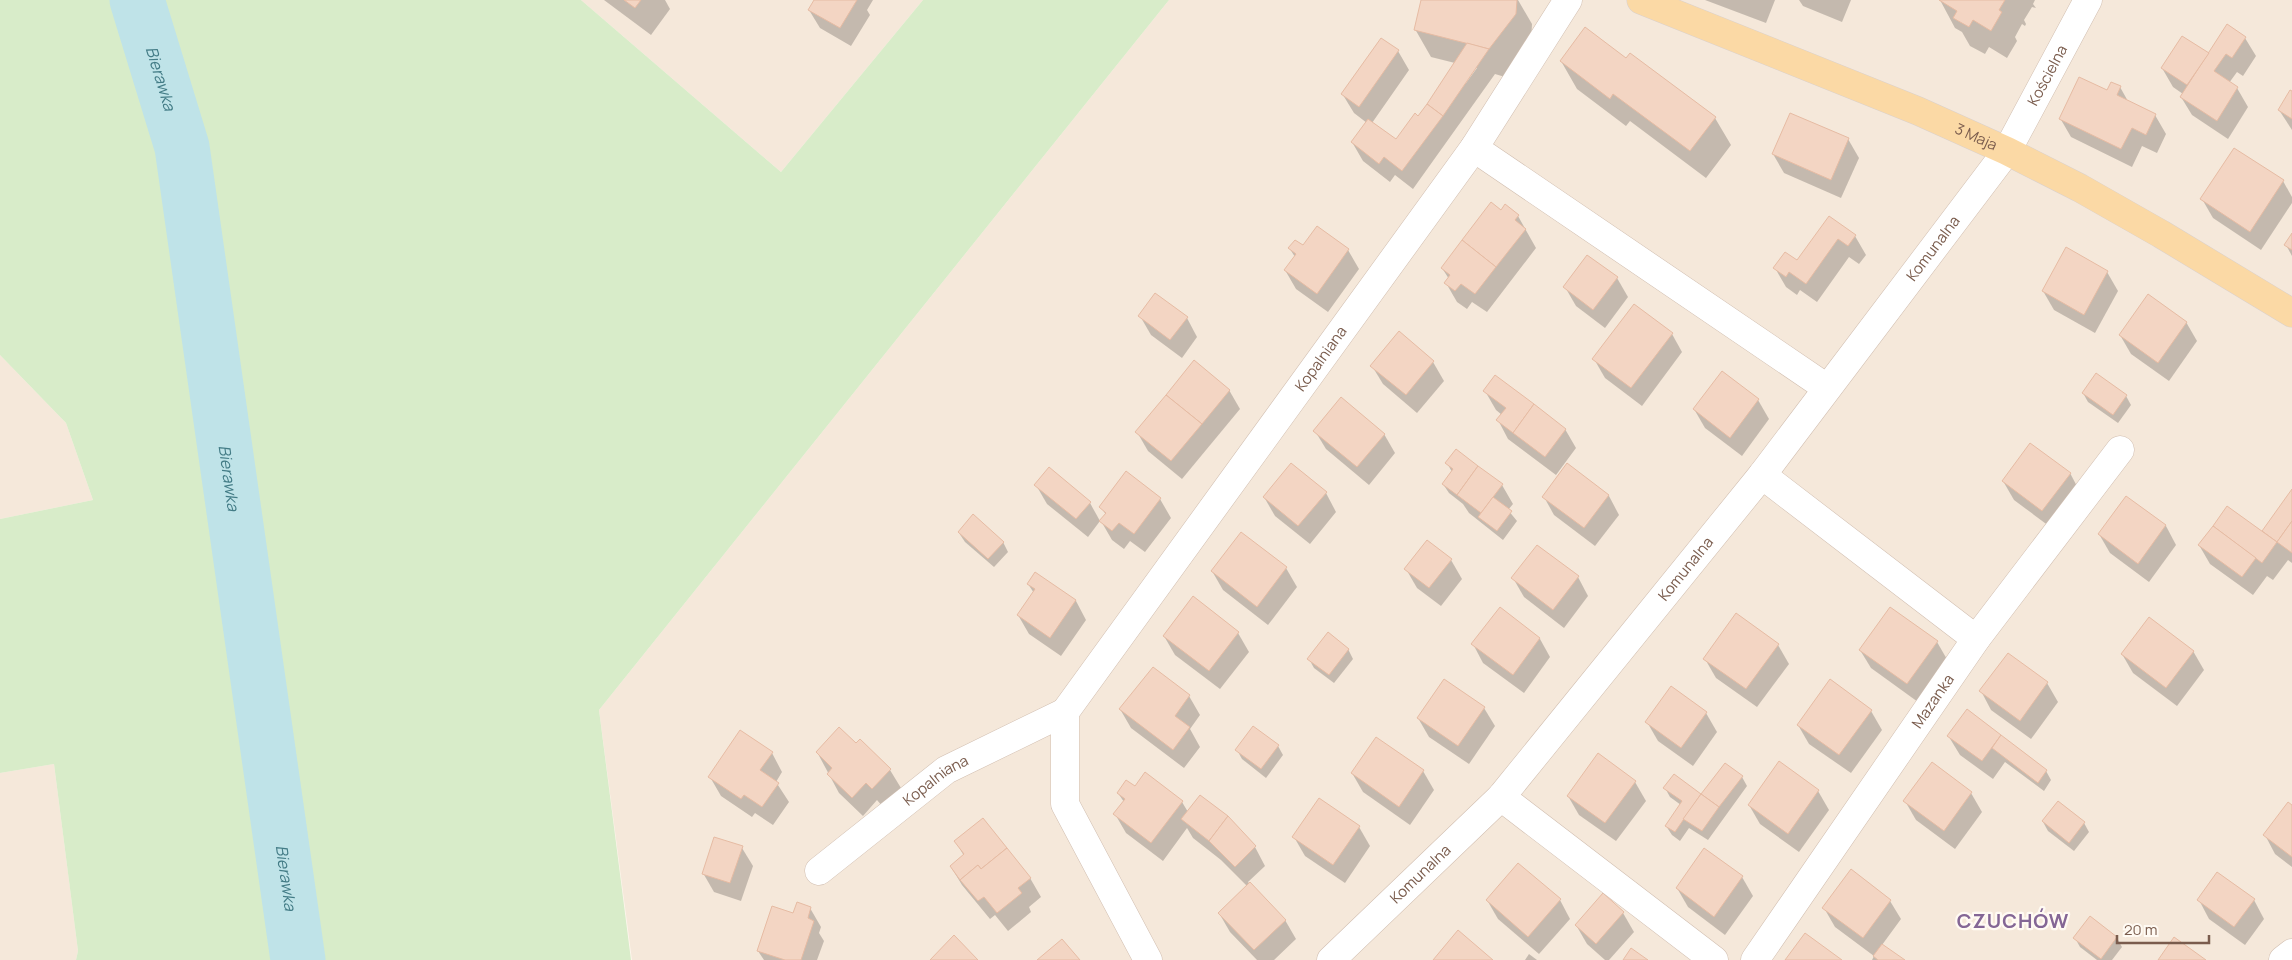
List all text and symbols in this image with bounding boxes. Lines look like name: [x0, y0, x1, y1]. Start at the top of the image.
street label: Kościelna: [2022, 41, 2072, 109]
water label: Bierawka: [141, 44, 182, 114]
street label: 3 Maja: [1952, 118, 2001, 155]
street label: Komunalna: [1901, 211, 1964, 285]
street label: Kopalniana: [1290, 322, 1352, 395]
water label: Bierawka: [214, 444, 245, 513]
street label: Komunalna: [1653, 532, 1718, 605]
street label: Mazanka: [1907, 670, 1959, 732]
street label: Kopalniana: [898, 750, 972, 810]
street label: Komunalna: [1385, 840, 1455, 908]
water label: Bierawka: [271, 844, 302, 913]
district label: CZUCHÓW: [1957, 907, 2069, 934]
scale bar: [2117, 912, 2210, 944]
text: 20 m: [2124, 919, 2157, 940]

